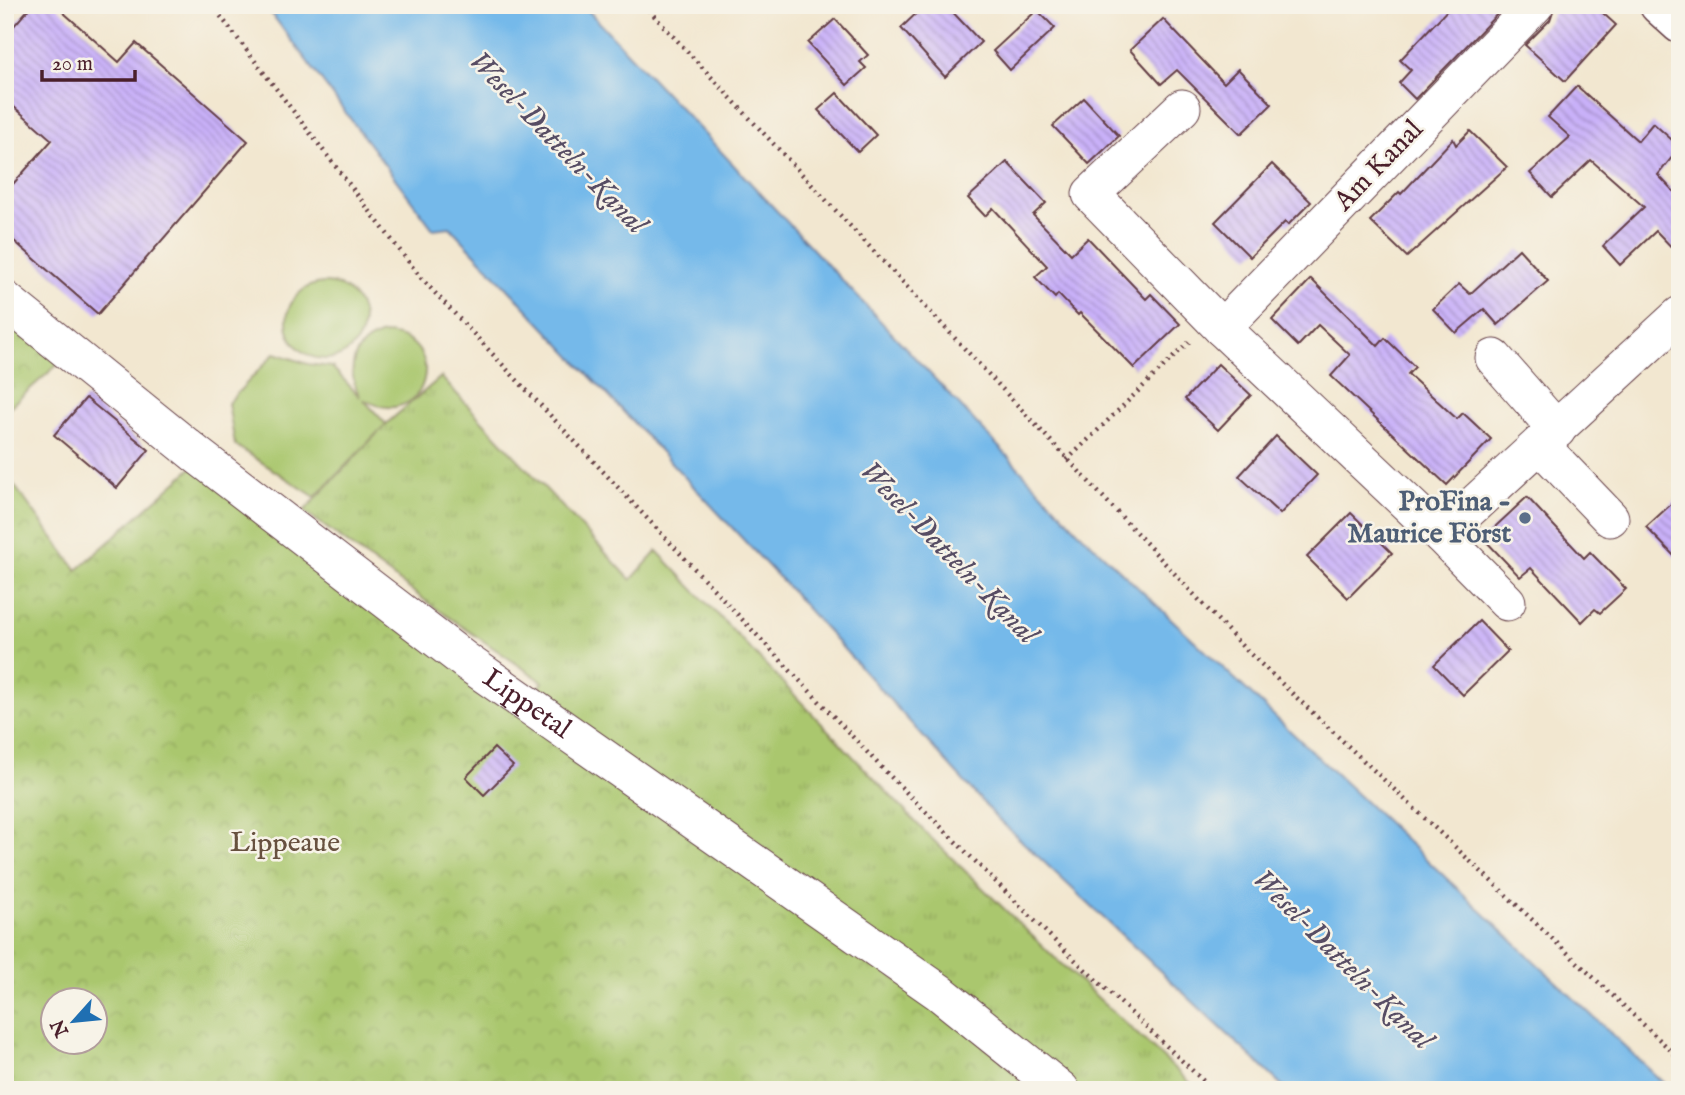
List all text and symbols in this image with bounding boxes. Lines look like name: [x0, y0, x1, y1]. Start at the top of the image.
scale bar: [42, 38, 135, 82]
water label: Wesel-Datteln-Kanal: [460, 43, 656, 245]
text: 20 m: [52, 51, 93, 78]
street label: Am Kanal: [1326, 113, 1431, 220]
water label: Wesel-Datteln-Kanal: [851, 453, 1047, 655]
place label: ProFina - Maurice Först: [1347, 485, 1511, 552]
marker: ProFina - Maurice Först: [1517, 510, 1533, 526]
street label: Lippetal: [476, 661, 578, 747]
park label: Lippeaue: [230, 826, 340, 861]
water label: Wesel-Datteln-Kanal: [1244, 862, 1443, 1061]
north arrow: [38, 986, 108, 1056]
text: N: [46, 1015, 76, 1041]

